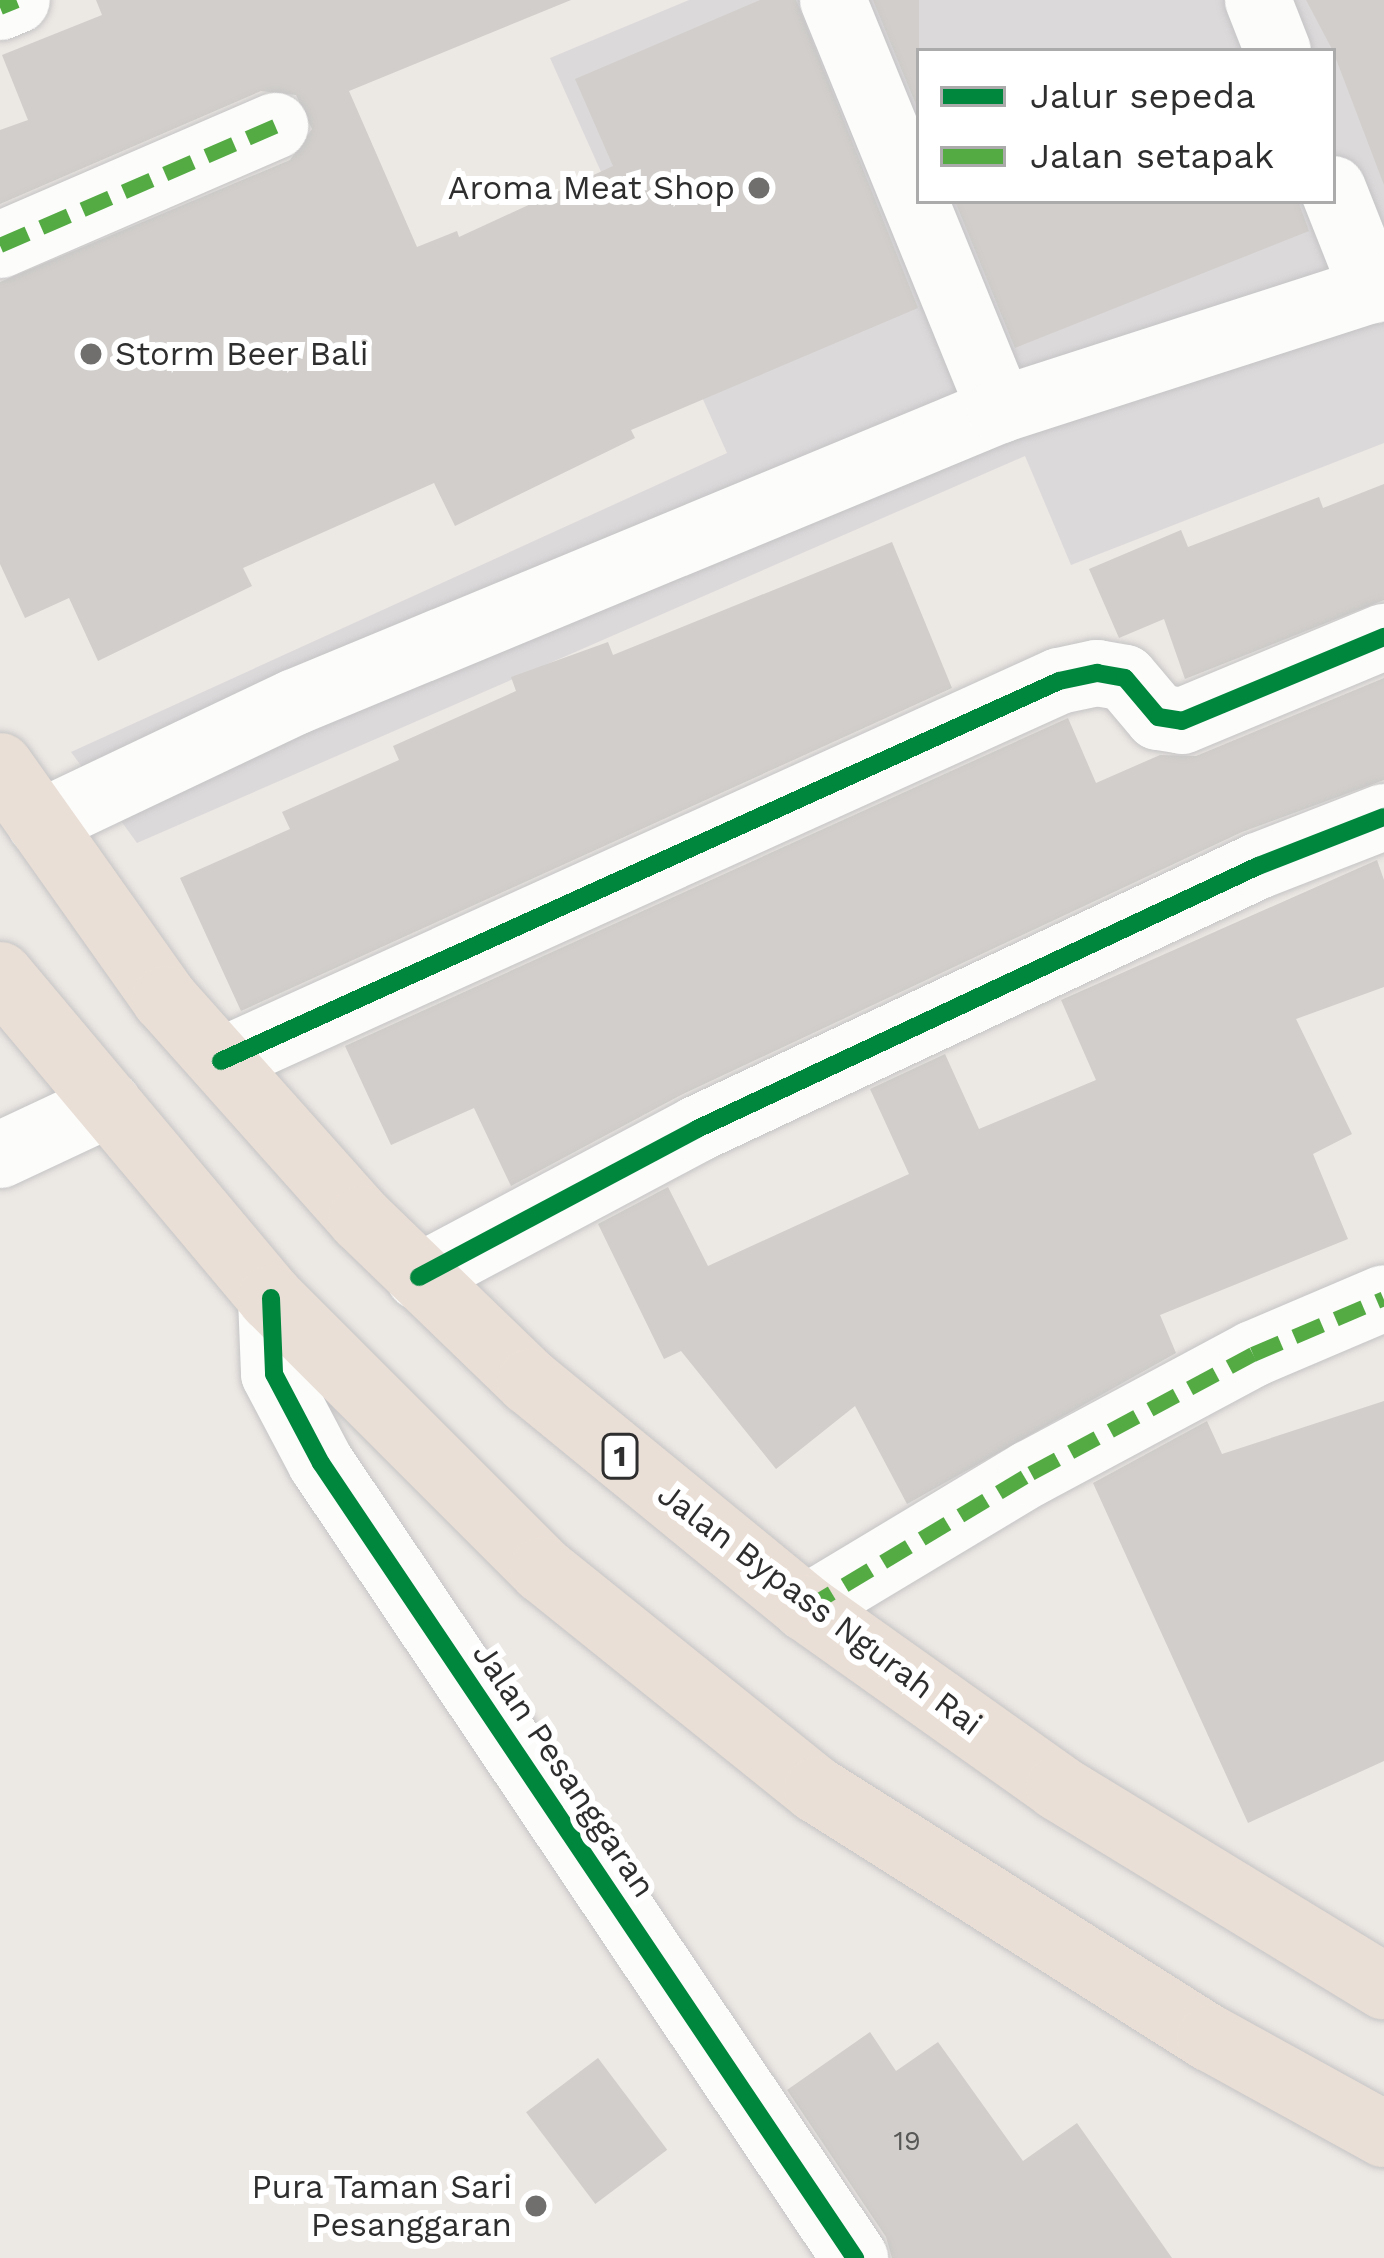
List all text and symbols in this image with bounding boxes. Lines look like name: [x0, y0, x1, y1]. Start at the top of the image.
legend: [916, 48, 1336, 204]
text: Jalur sepeda: [1030, 75, 1256, 117]
text: Jalan setapak: [1030, 135, 1274, 177]
place label: Aroma Meat Shop: [447, 168, 735, 208]
marker: Aroma Meat Shop: [746, 175, 772, 201]
place label: Storm Beer Bali: [115, 334, 369, 374]
marker: Storm Beer Bali: [78, 341, 104, 367]
road number: 1: [599, 1432, 641, 1480]
street label: Jalan Bypass Ngurah Rai: [650, 1474, 990, 1744]
street label: Jalan Pesanggaran: [464, 1635, 664, 1905]
house number: 19: [893, 2126, 921, 2158]
place label: Pura Taman Sari Pesanggaran: [250, 2167, 512, 2245]
marker: Pura Taman Sari Pesanggaran: [523, 2193, 549, 2219]

